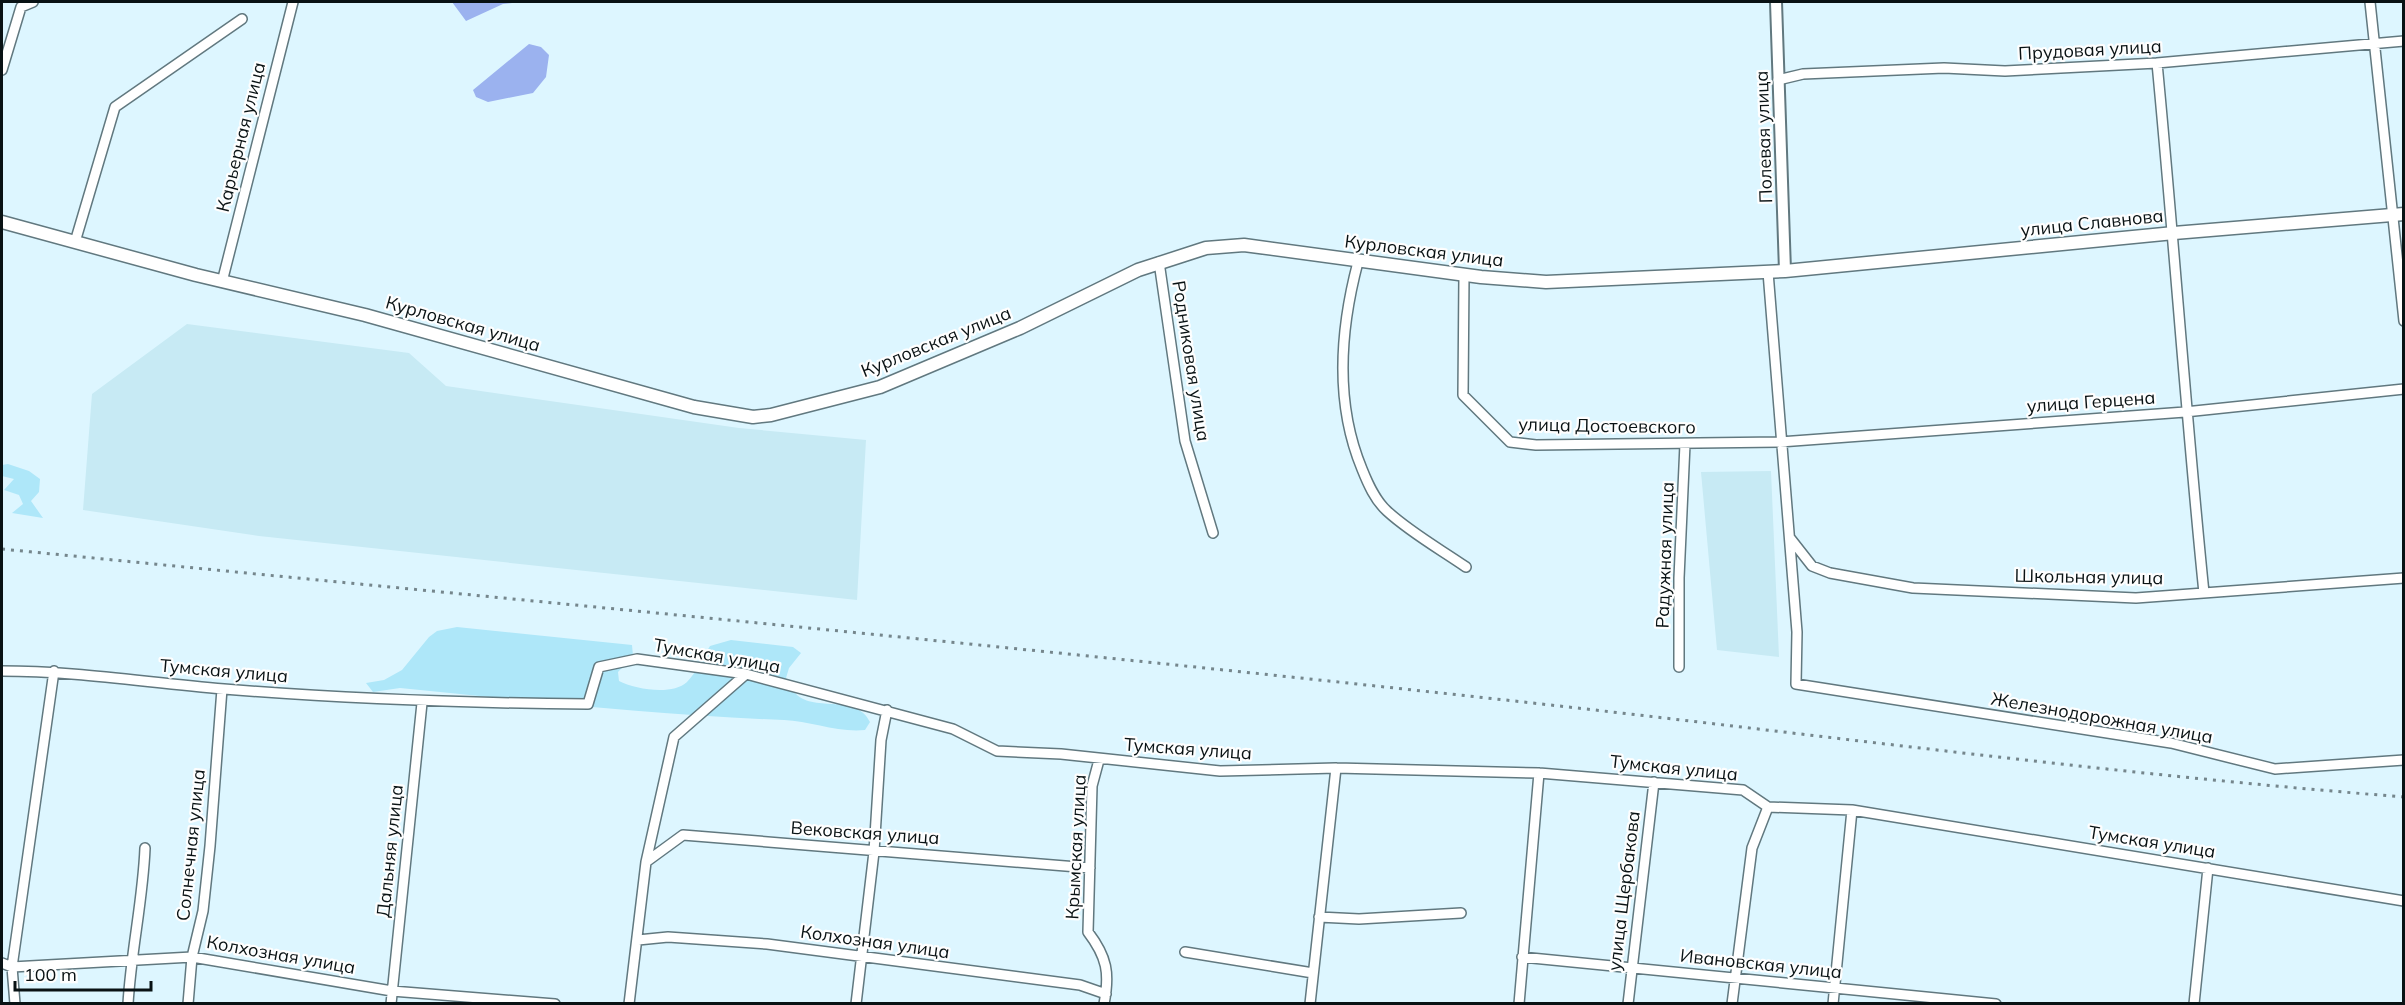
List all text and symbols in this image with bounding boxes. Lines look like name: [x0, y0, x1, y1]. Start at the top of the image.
street label: Прудовая улица: [2018, 34, 2162, 65]
street label: Карьерная улица: [211, 60, 270, 214]
street label: Полевая улица: [1750, 70, 1777, 204]
street label: улица Славнова: [2019, 204, 2164, 241]
street label: Курловская улица: [1343, 229, 1505, 272]
street label: Родниковая улица: [1167, 279, 1216, 443]
street label: Курловская улица: [383, 290, 543, 357]
street label: Курловская улица: [857, 301, 1014, 382]
street label: улица Герцена: [2026, 386, 2156, 417]
street label: улица Достоевского: [1518, 412, 1696, 439]
street label: Радужная улица: [1650, 481, 1679, 629]
street label: Школьная улица: [2014, 564, 2164, 589]
street label: Тумская улица: [652, 633, 782, 678]
street label: Тумская улица: [159, 653, 289, 688]
street label: Железнодорожная улица: [1989, 687, 2215, 748]
street label: Тумская улица: [1123, 733, 1253, 764]
street label: Тумская улица: [1609, 749, 1739, 786]
street label: Солнечная улица: [171, 768, 210, 922]
street label: Крымская улица: [1060, 774, 1091, 920]
street label: Дальняя улица: [371, 783, 408, 919]
street label: улица Щербакова: [1602, 810, 1645, 972]
street label: Вековская улица: [790, 816, 940, 849]
street label: Тумская улица: [2087, 820, 2217, 863]
street label: Колхозная улица: [799, 920, 951, 963]
street label: Колхозная улица: [205, 930, 357, 979]
street label: Ивановская улица: [1679, 944, 1843, 983]
scale bar: [15, 954, 152, 992]
text: 100 m: [24, 963, 77, 986]

